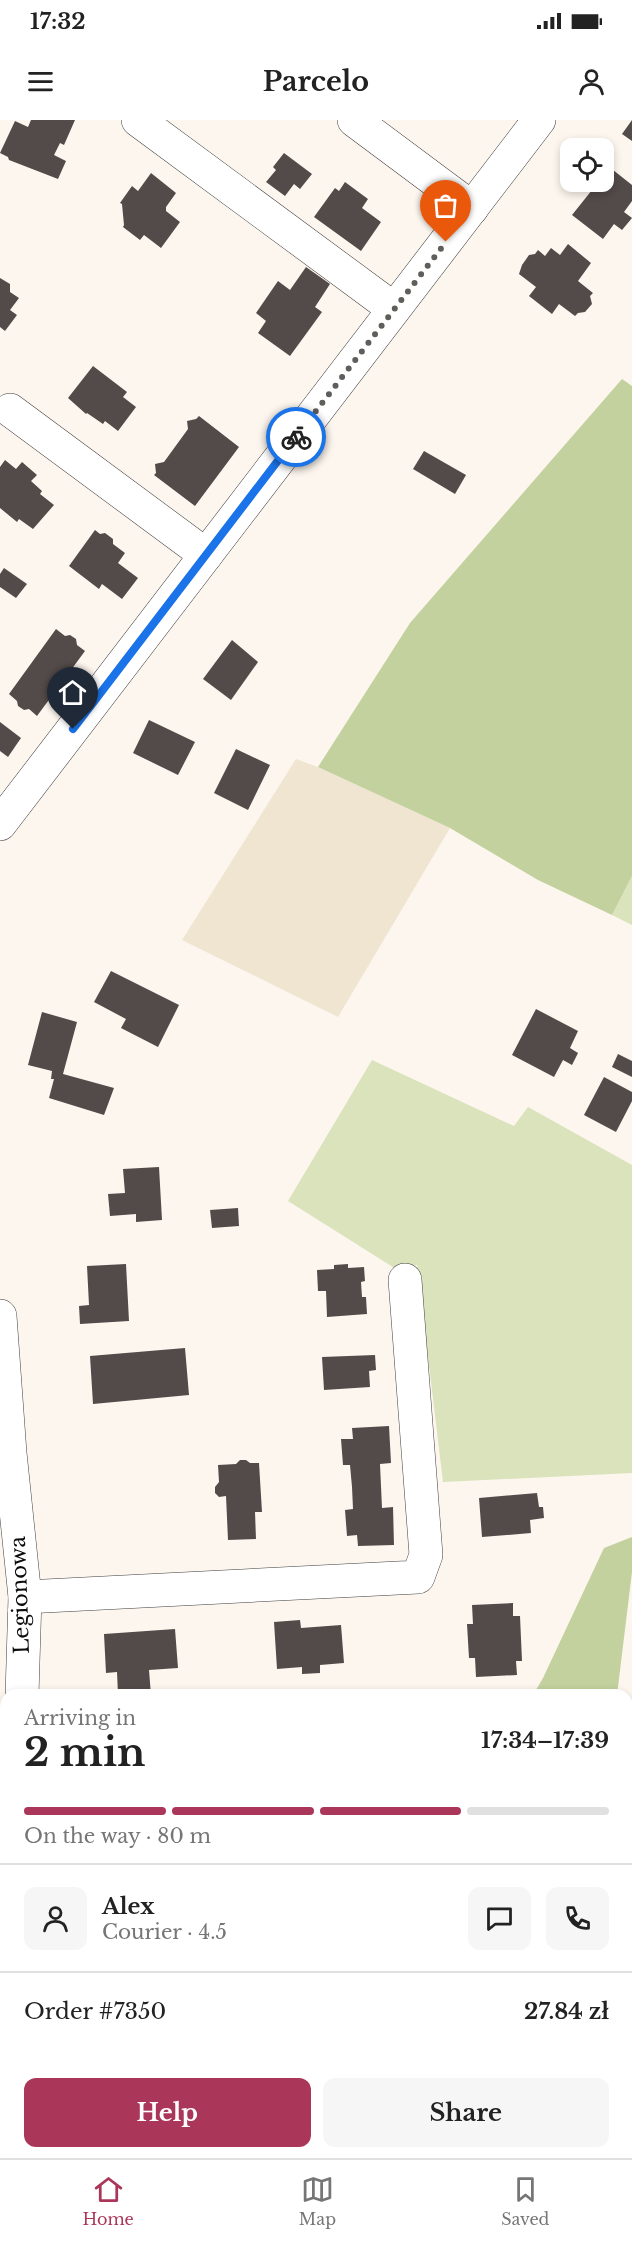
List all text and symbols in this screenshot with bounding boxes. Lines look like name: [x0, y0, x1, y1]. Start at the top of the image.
text: 17:32: [30, 8, 86, 35]
icon: menu: [24, 65, 57, 98]
text: Parcelo: [263, 65, 369, 98]
icon: person: [575, 65, 608, 98]
map controls: [560, 138, 614, 192]
button: locate: [560, 138, 614, 192]
pin: [420, 180, 471, 242]
icon: bag: [429, 189, 462, 222]
courier: [266, 407, 326, 467]
icon: bike: [280, 421, 313, 454]
pin: [47, 667, 98, 729]
icon: home: [56, 676, 89, 709]
street label: Legionowa: [5, 1535, 35, 1654]
text: Arriving in: [24, 1706, 136, 1730]
text: 17:34–17:39: [481, 1727, 609, 1754]
text: 2 min: [24, 1728, 145, 1777]
text: On the way · 80 m: [24, 1824, 211, 1848]
button: person: [24, 1887, 87, 1950]
button: chat: [468, 1887, 531, 1950]
button: phone: [546, 1887, 609, 1950]
text: Alex: [102, 1893, 155, 1920]
text: Courier · 4.5: [102, 1920, 227, 1944]
text: Order #7350: [24, 1998, 166, 2025]
text: 27.84 zł: [524, 1998, 609, 2025]
button: Help: [24, 2078, 311, 2147]
button: Share: [323, 2078, 609, 2147]
tab: Home: [83, 2173, 134, 2229]
tab: Map: [299, 2173, 336, 2229]
tab: Saved: [501, 2173, 549, 2229]

